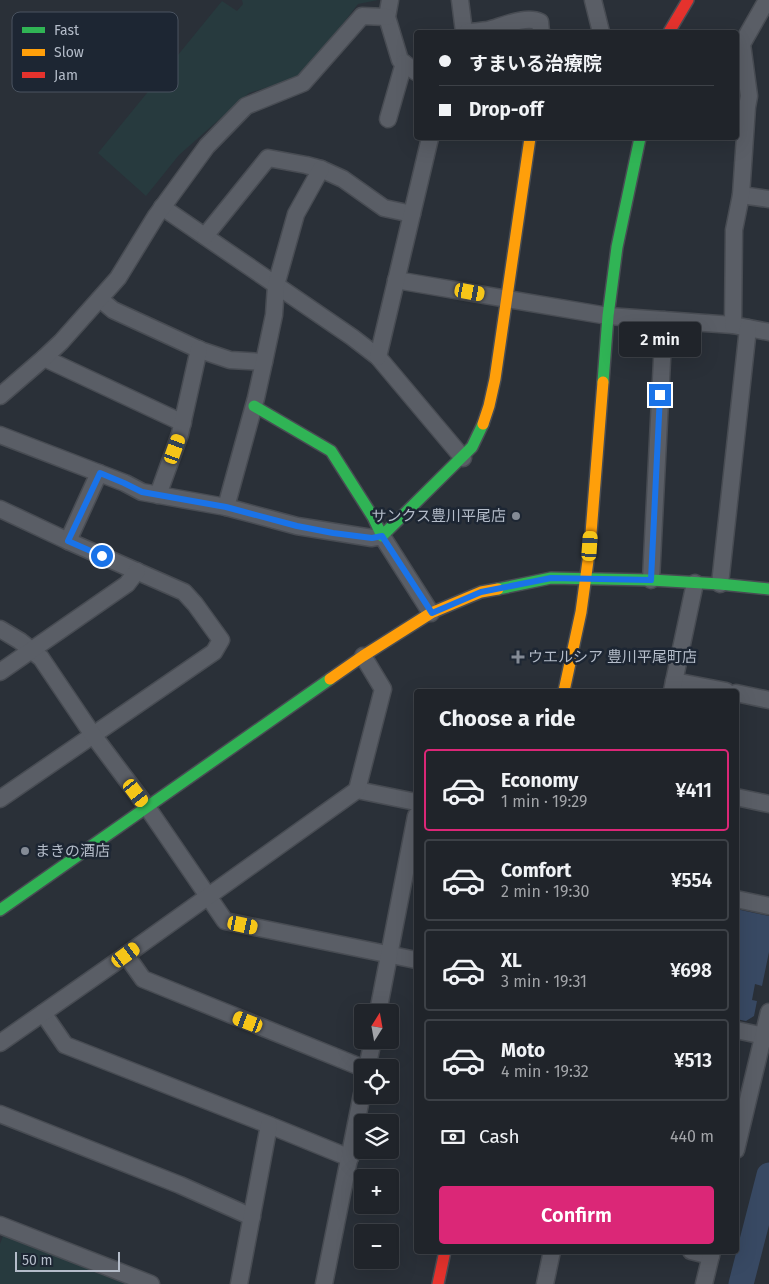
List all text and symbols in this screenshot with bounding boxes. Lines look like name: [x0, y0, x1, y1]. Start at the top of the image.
legend: [12, 12, 178, 92]
text: Fast: [54, 22, 80, 39]
text: Slow: [54, 44, 84, 61]
text: すまいる治療院: [469, 52, 602, 75]
text: Jam: [54, 67, 78, 84]
text: Drop-off: [469, 98, 543, 121]
car: [453, 282, 486, 302]
callout: 2 min: [619, 322, 701, 358]
text: 2 min: [640, 330, 680, 349]
route end: [649, 384, 671, 406]
car: [162, 432, 187, 466]
place label: サンクス豊川平尾店: [371, 507, 506, 525]
marker: サンクス豊川平尾店: [510, 510, 522, 522]
car: [581, 531, 598, 561]
route start: [91, 545, 113, 567]
place label: ウエルシア 豊川平尾町店: [528, 648, 697, 666]
marker: ウエルシア 豊川平尾町店: [512, 651, 524, 663]
text: Choose a ride: [439, 705, 575, 732]
icon: car: [441, 768, 486, 813]
text: Economy: [501, 769, 578, 792]
car: [120, 777, 151, 809]
text: ¥411: [675, 779, 712, 802]
text: 1 min · 19:29: [501, 792, 587, 811]
place label: まきの酒店: [35, 842, 110, 860]
marker: まきの酒店: [19, 845, 31, 857]
icon: car: [441, 858, 486, 903]
text: Comfort: [501, 859, 571, 882]
text: ¥554: [671, 869, 712, 892]
text: 2 min · 19:30: [501, 882, 589, 901]
car: [226, 915, 259, 935]
car: [109, 940, 142, 970]
icon: car: [441, 948, 486, 993]
text: XL: [501, 949, 522, 972]
text: ¥698: [670, 959, 712, 982]
text: 3 min · 19:31: [501, 972, 587, 991]
north arrow: [354, 1004, 399, 1049]
map controls: [354, 1004, 399, 1269]
car: [231, 1010, 264, 1034]
icon: car: [441, 1038, 486, 1083]
text: Moto: [501, 1039, 545, 1062]
text: ¥513: [674, 1049, 712, 1072]
button: locate: [354, 1059, 399, 1104]
text: 4 min · 19:32: [501, 1062, 589, 1081]
button: layers: [354, 1114, 399, 1159]
icon: cash: [439, 1123, 467, 1151]
text: Cash: [479, 1125, 520, 1148]
text: 440 m: [670, 1127, 714, 1146]
button: +: [354, 1169, 399, 1214]
button: Confirm: [439, 1186, 714, 1244]
button: −: [354, 1224, 399, 1269]
scale bar: [15, 1249, 120, 1272]
text: 50 m: [22, 1252, 53, 1269]

